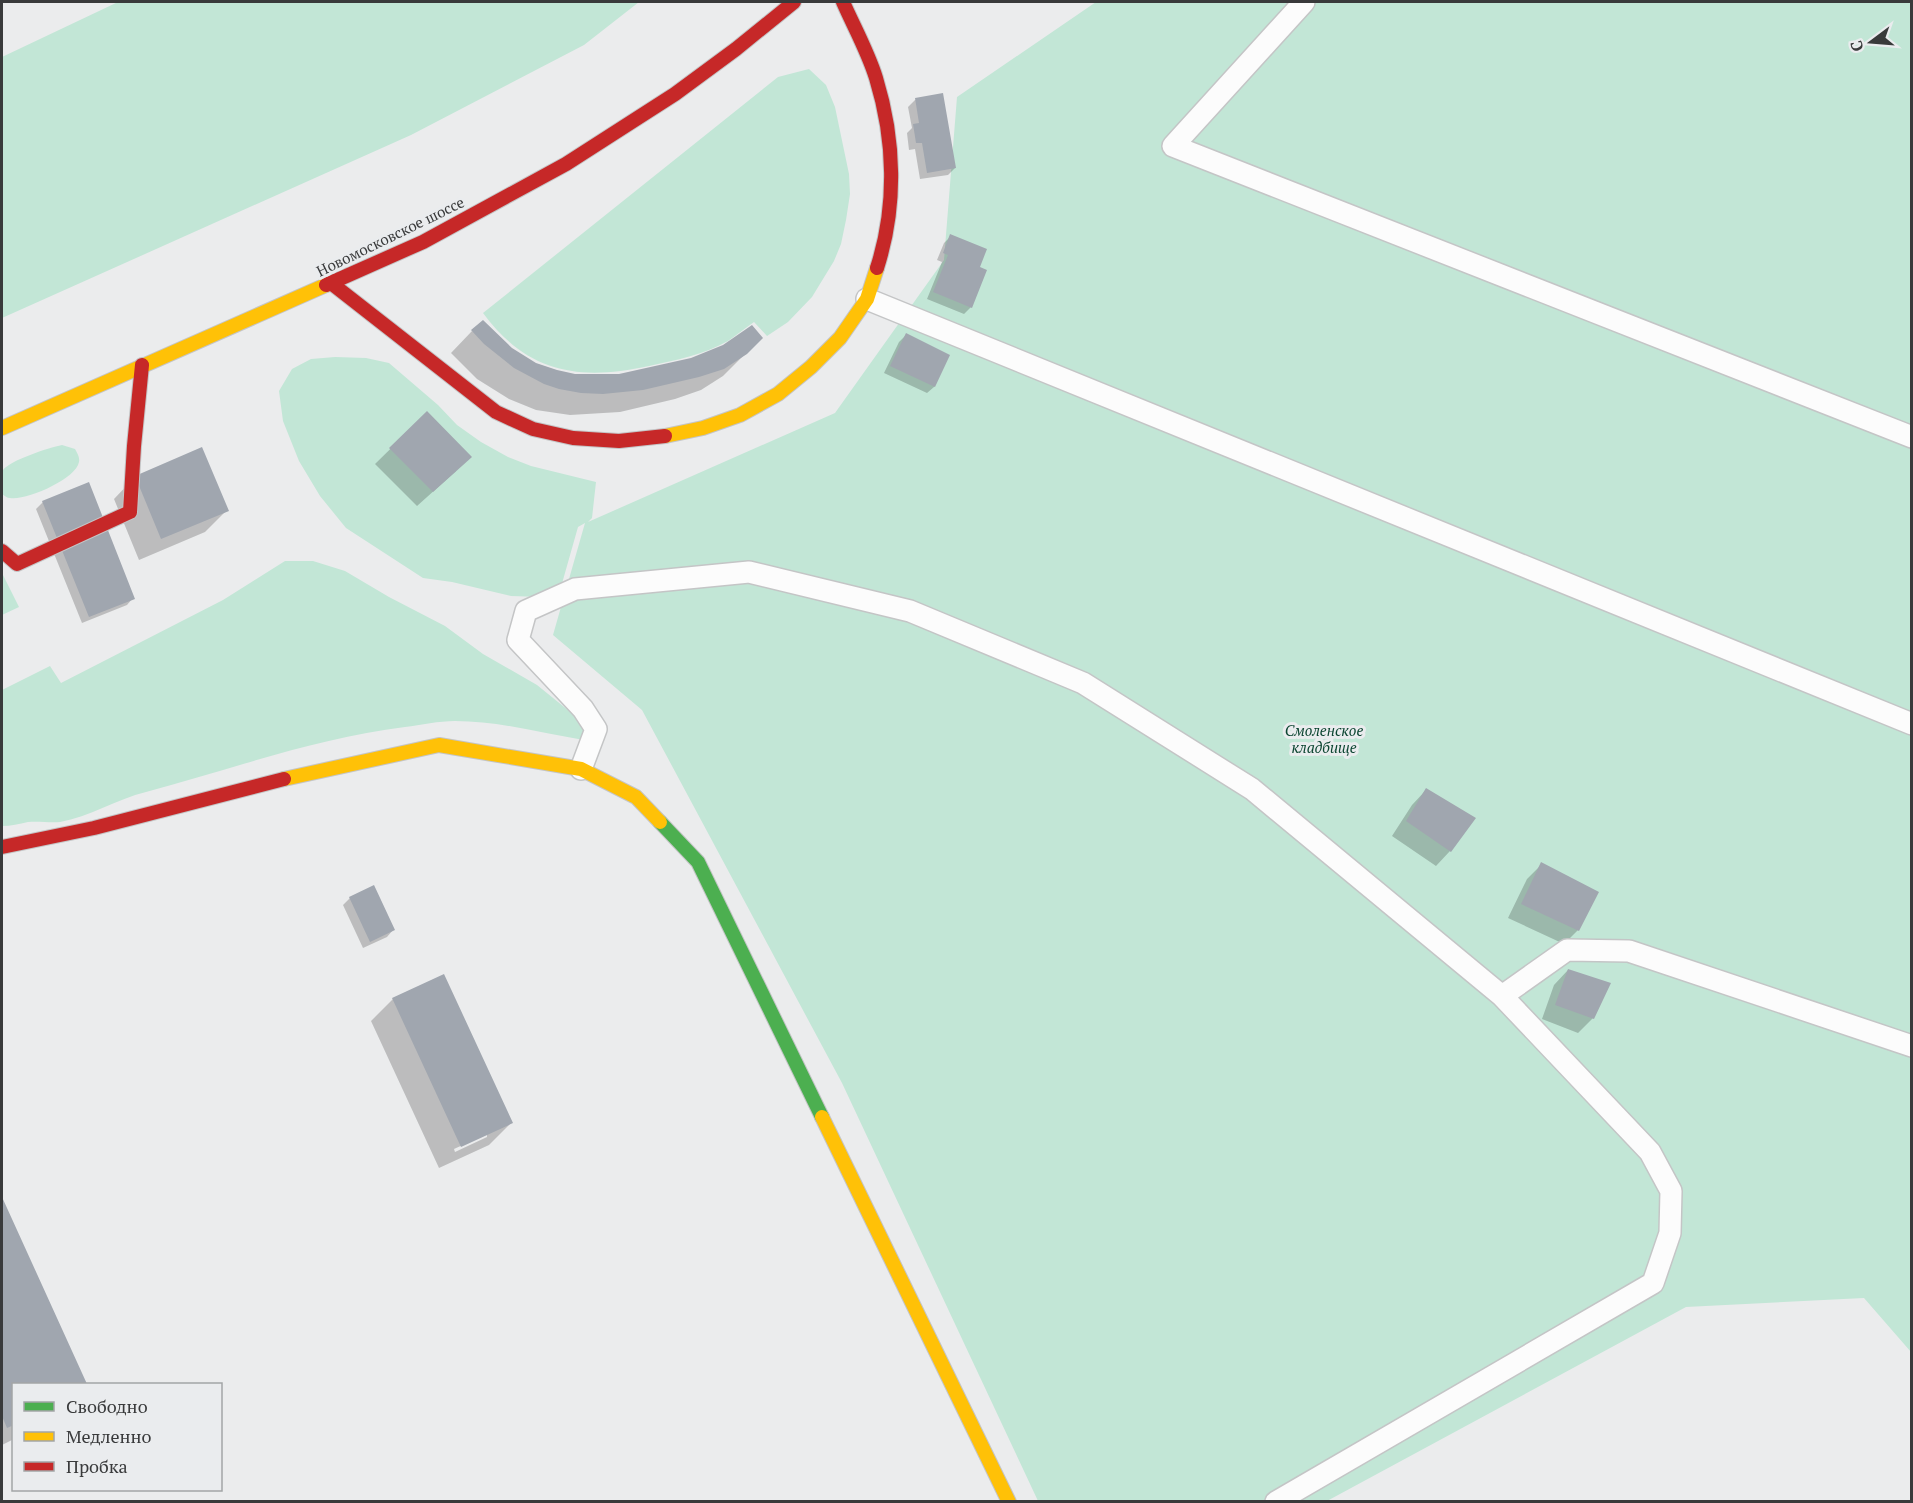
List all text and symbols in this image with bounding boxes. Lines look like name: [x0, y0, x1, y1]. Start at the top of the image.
north arrow: [1841, 12, 1901, 72]
text: С: [1845, 38, 1869, 54]
street label: Новомосковское шоссе: [313, 191, 467, 281]
park label: Смоленское кладбище: [1285, 720, 1364, 757]
legend: [12, 1383, 222, 1491]
text: Свободно: [66, 1394, 148, 1418]
text: Медленно: [66, 1424, 152, 1448]
text: Пробка: [66, 1454, 128, 1478]

